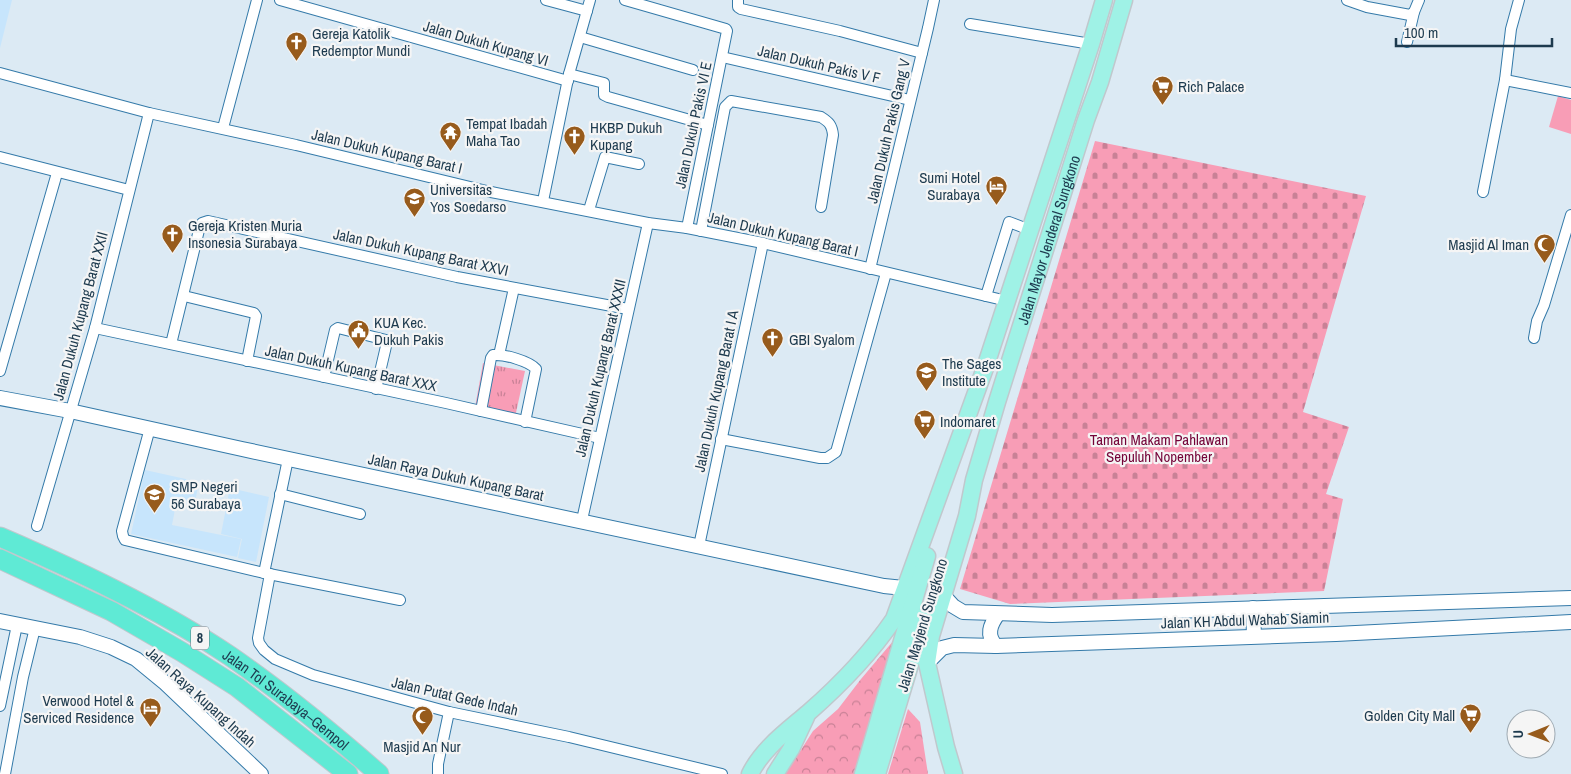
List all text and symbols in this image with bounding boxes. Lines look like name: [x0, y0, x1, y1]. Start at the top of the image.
street label: Jalan Dukuh Kupang VI: [421, 15, 551, 71]
scale bar: [1396, 15, 1552, 47]
text: 100 m: [1404, 22, 1438, 43]
place label: Gereja Katolik Redemptor Mundi: [312, 23, 410, 61]
church icon: Gereja Katolik Redemptor Mundi: [284, 30, 308, 61]
street label: Jalan Dukuh Pakis V F: [756, 40, 882, 88]
street label: Jalan Dukuh Pakis Gang V: [861, 56, 915, 205]
street label: Jalan Dukuh Pakis VI E: [669, 60, 717, 190]
supermarket icon: Rich Palace: [1150, 74, 1174, 105]
place label: Rich Palace: [1178, 76, 1244, 97]
place label: Tempat Ibadah Maha Tao: [466, 113, 547, 151]
place label: HKBP Dukuh Kupang: [590, 117, 662, 155]
temple icon: Tempat Ibadah Maha Tao: [438, 120, 462, 151]
street label: Jalan Dukuh Kupang Barat I: [310, 123, 464, 179]
church icon: HKBP Dukuh Kupang: [562, 124, 586, 155]
street label: Jalan Mayor Jenderal Sungkono: [1012, 152, 1085, 327]
place label: Sumi Hotel Surabaya: [919, 167, 980, 205]
hotel icon: Sumi Hotel Surabaya: [984, 174, 1008, 205]
place label: Universitas Yos Soedarso: [430, 179, 506, 217]
school or university icon: Universitas Yos Soedarso: [402, 186, 426, 217]
street label: Jalan Dukuh Kupang Barat I: [706, 206, 860, 262]
place label: Gereja Kristen Muria Insonesia Surabaya: [188, 215, 302, 253]
church icon: Gereja Kristen Muria Insonesia Surabaya: [160, 222, 184, 253]
street label: Jalan Dukuh Kupang Barat XXVI: [332, 223, 510, 281]
street label: Jalan Dukuh Kupang Barat XXII: [47, 229, 113, 403]
mosque icon: Masjid Al Iman: [1533, 232, 1557, 263]
place label: Masjid Al Iman: [1448, 234, 1529, 255]
street label: Jalan Dukuh Kupang Barat XXXII: [569, 277, 631, 459]
street label: Jalan Dukuh Kupang Barat I A: [689, 307, 744, 474]
place label: KUA Kec. Dukuh Pakis: [374, 312, 444, 350]
public building icon: KUA Kec. Dukuh Pakis: [346, 319, 370, 350]
church icon: GBI Syalom: [761, 327, 785, 358]
place label: GBI Syalom: [789, 329, 855, 350]
street label: Jalan Dukuh Kupang Barat XXX: [263, 340, 440, 397]
place label: The Sages Institute: [942, 353, 1002, 391]
school or university icon: The Sages Institute: [914, 360, 938, 391]
supermarket icon: Indomaret: [912, 409, 936, 440]
place label: Indomaret: [940, 411, 996, 432]
park label: Taman Makam Pahlawan Sepuluh Nopember: [1090, 429, 1228, 467]
street label: Jalan Raya Dukuh Kupang Barat: [366, 448, 546, 506]
place label: SMP Negeri 56 Surabaya: [171, 476, 241, 514]
school or university icon: SMP Negeri 56 Surabaya: [143, 483, 167, 514]
street label: Jalan Mayjend Sungkono: [892, 556, 952, 694]
street label: Jalan KH Abdul Wahab Siamin: [1160, 607, 1330, 633]
road number: 8: [191, 626, 209, 650]
street label: Jalan Raya Kupang Indah: [141, 642, 261, 752]
street label: Jalan Tol Surabaya–Gempol: [219, 644, 354, 754]
street label: Jalan Putat Gede Indah: [390, 671, 520, 721]
place label: Verwood Hotel & Serviced Residence: [23, 690, 135, 728]
hotel icon: Verwood Hotel & Serviced Residence: [138, 697, 162, 728]
supermarket icon: Golden City Mall: [1459, 703, 1483, 734]
mosque icon: Masjid An Nur: [410, 705, 434, 736]
place label: Golden City Mall: [1364, 705, 1455, 726]
north arrow: [1506, 709, 1556, 759]
text: U: [1509, 730, 1527, 739]
place label: Masjid An Nur: [383, 736, 461, 757]

